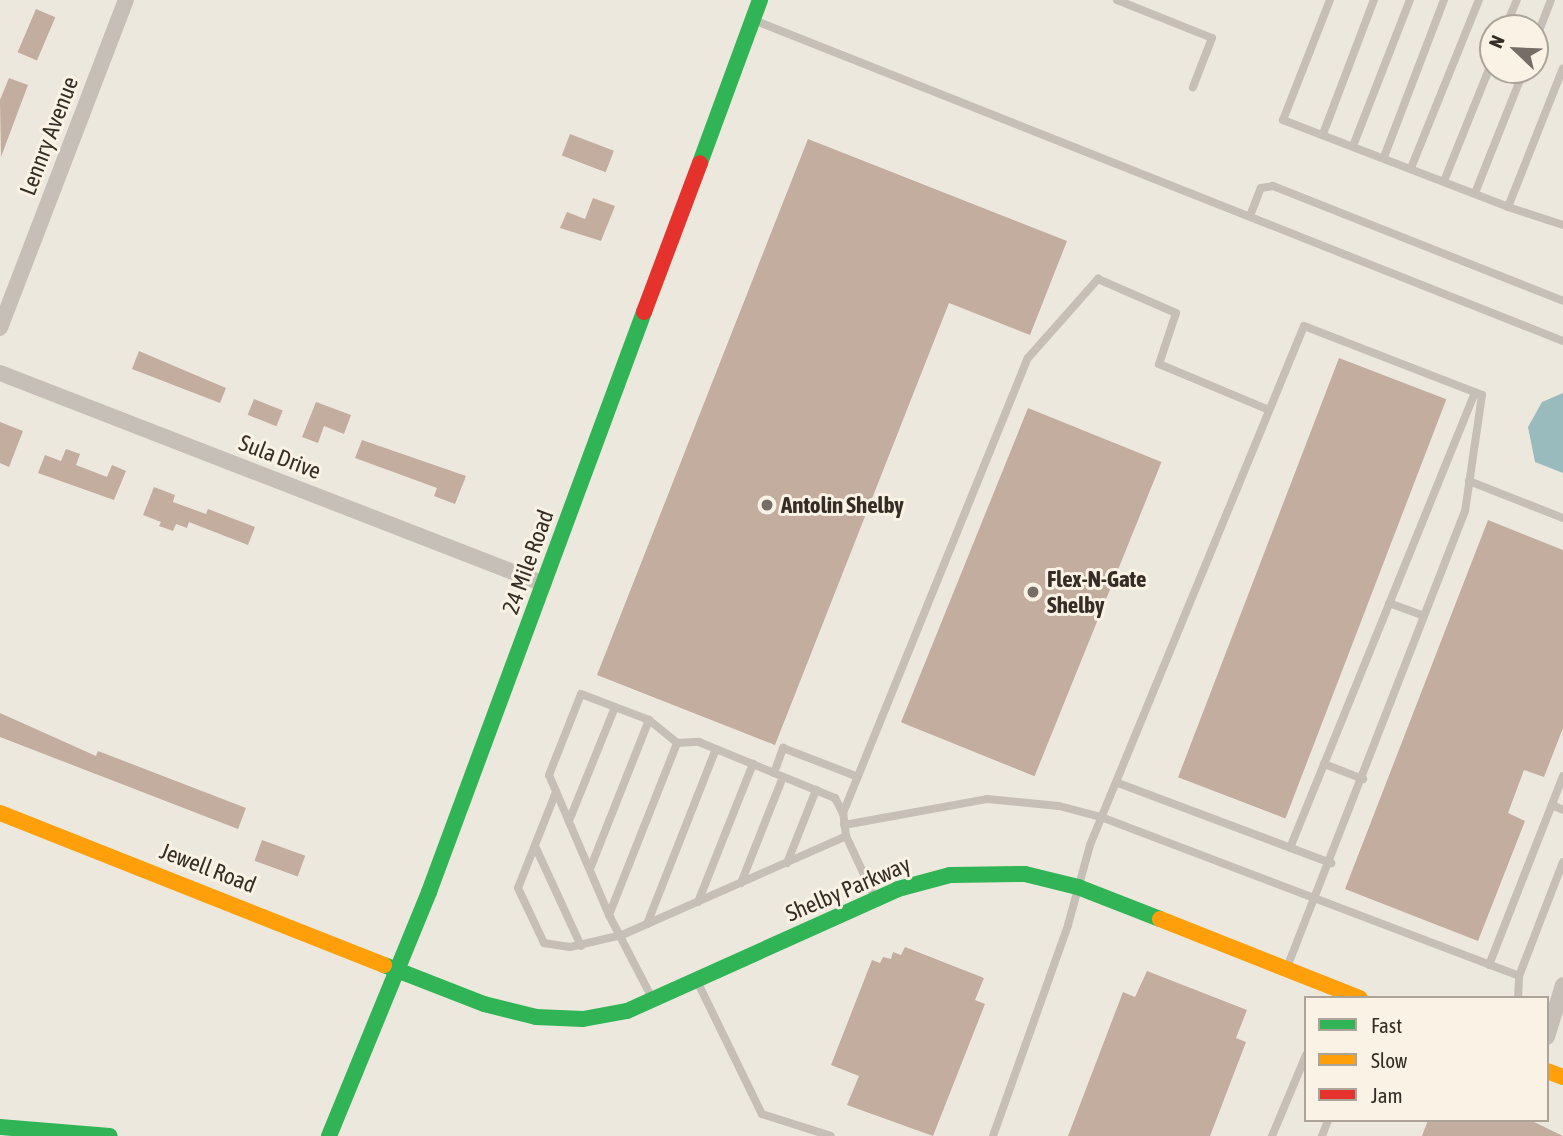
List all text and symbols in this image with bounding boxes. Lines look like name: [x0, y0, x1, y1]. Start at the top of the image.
north arrow: [1479, 14, 1549, 84]
text: N: [1484, 32, 1509, 51]
street label: Lennry Avenue: [14, 73, 84, 199]
street label: Sula Drive: [235, 429, 325, 485]
place label: Antolin Shelby: [781, 491, 904, 519]
marker: Antolin Shelby: [759, 497, 775, 513]
street label: 24 Mile Road: [496, 506, 560, 618]
place label: Flex-N-Gate Shelby: [1047, 565, 1146, 619]
marker: Flex-N-Gate Shelby: [1025, 584, 1041, 600]
street label: Jewell Road: [156, 837, 260, 899]
street label: Shelby Parkway: [782, 850, 914, 928]
legend: [1304, 996, 1549, 1122]
text: Fast: [1371, 1013, 1402, 1037]
text: Slow: [1371, 1048, 1407, 1072]
text: Jam: [1371, 1083, 1403, 1107]

